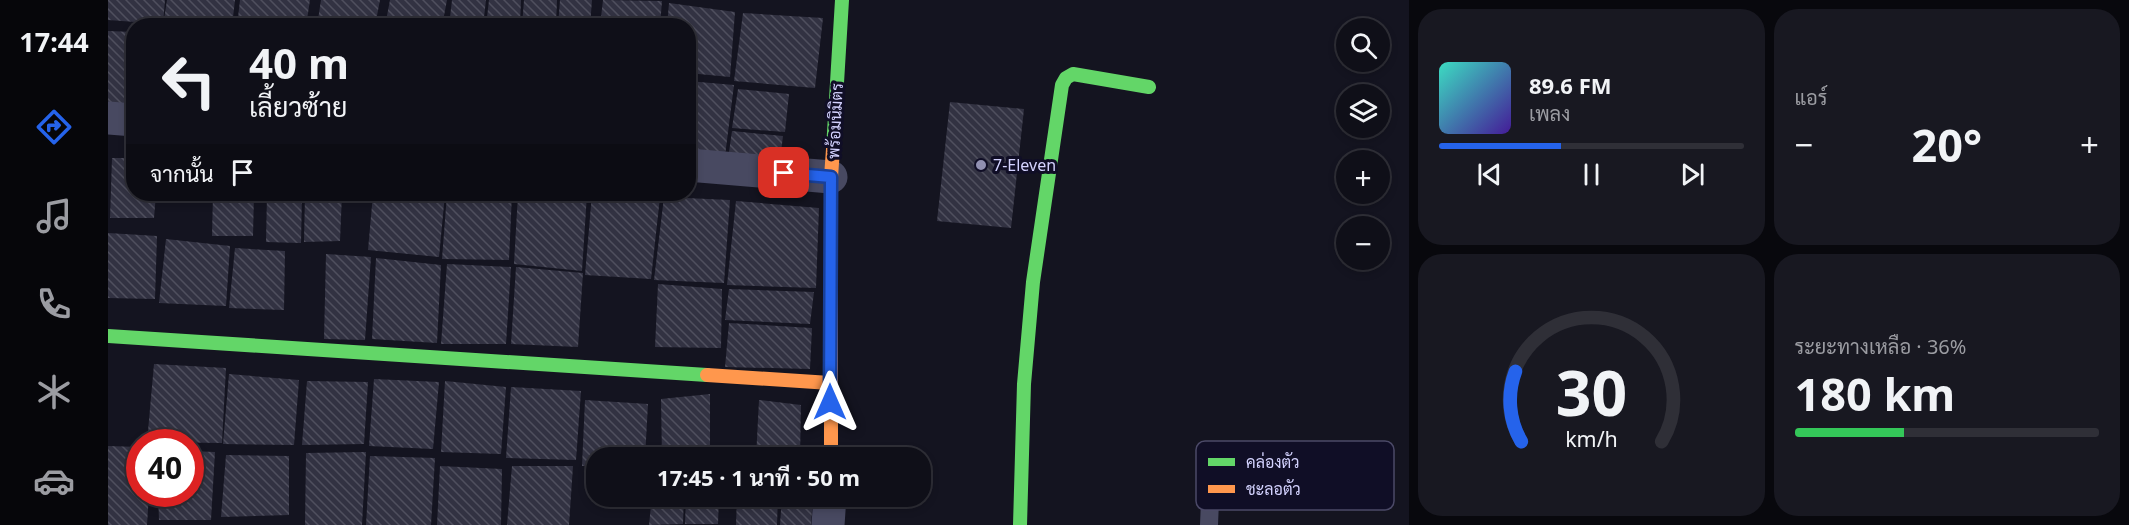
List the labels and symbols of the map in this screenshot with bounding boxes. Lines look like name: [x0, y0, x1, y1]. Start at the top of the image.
street label: พร้อมนิมิตร: [822, 82, 848, 160]
pin: [758, 147, 809, 198]
place label: 7-Eleven: [993, 154, 1056, 176]
marker: 7-Eleven: [974, 158, 988, 172]
position arrow: [798, 370, 862, 434]
speed limit sign: 40: [126, 429, 204, 507]
legend: [1196, 441, 1394, 510]
text: คล่องตัว: [1246, 451, 1300, 473]
text: ชะลอตัว: [1246, 478, 1301, 500]

